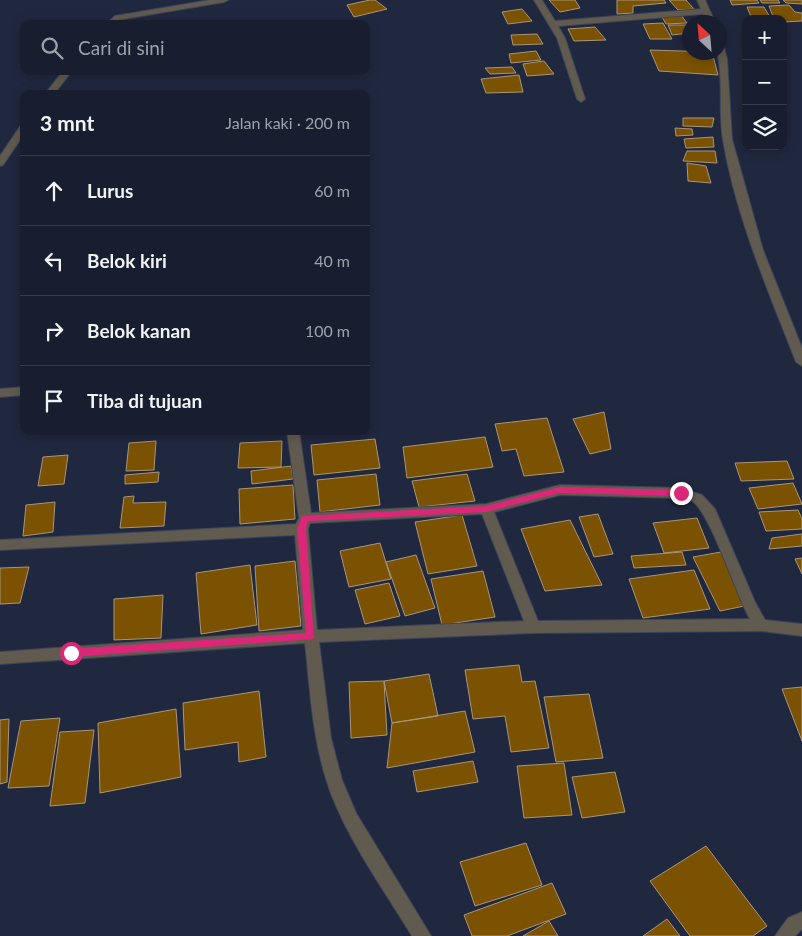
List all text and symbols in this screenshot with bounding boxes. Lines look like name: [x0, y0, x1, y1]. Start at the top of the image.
north arrow: [682, 15, 727, 60]
map controls: [742, 15, 787, 150]
button: +: [742, 15, 787, 60]
search box: [20, 20, 370, 75]
icon: search: [38, 34, 66, 62]
text: Cari di sini: [78, 36, 165, 59]
button: −: [742, 60, 787, 105]
button: layers: [742, 105, 787, 150]
text: 3 mnt: [40, 110, 94, 135]
text: Jalan kaki · 200 m: [225, 113, 350, 132]
icon: ahead: [40, 177, 68, 205]
text: Lurus: [87, 179, 133, 202]
text: 60 m: [314, 181, 350, 200]
icon: left: [40, 247, 68, 275]
text: Belok kiri: [87, 249, 167, 272]
text: 40 m: [314, 251, 350, 270]
icon: right: [40, 317, 68, 345]
text: Belok kanan: [87, 319, 191, 342]
text: 100 m: [305, 321, 350, 340]
icon: arrive: [40, 387, 68, 415]
text: Tiba di tujuan: [87, 389, 202, 412]
route end: [670, 482, 693, 505]
route start: [60, 642, 83, 665]

